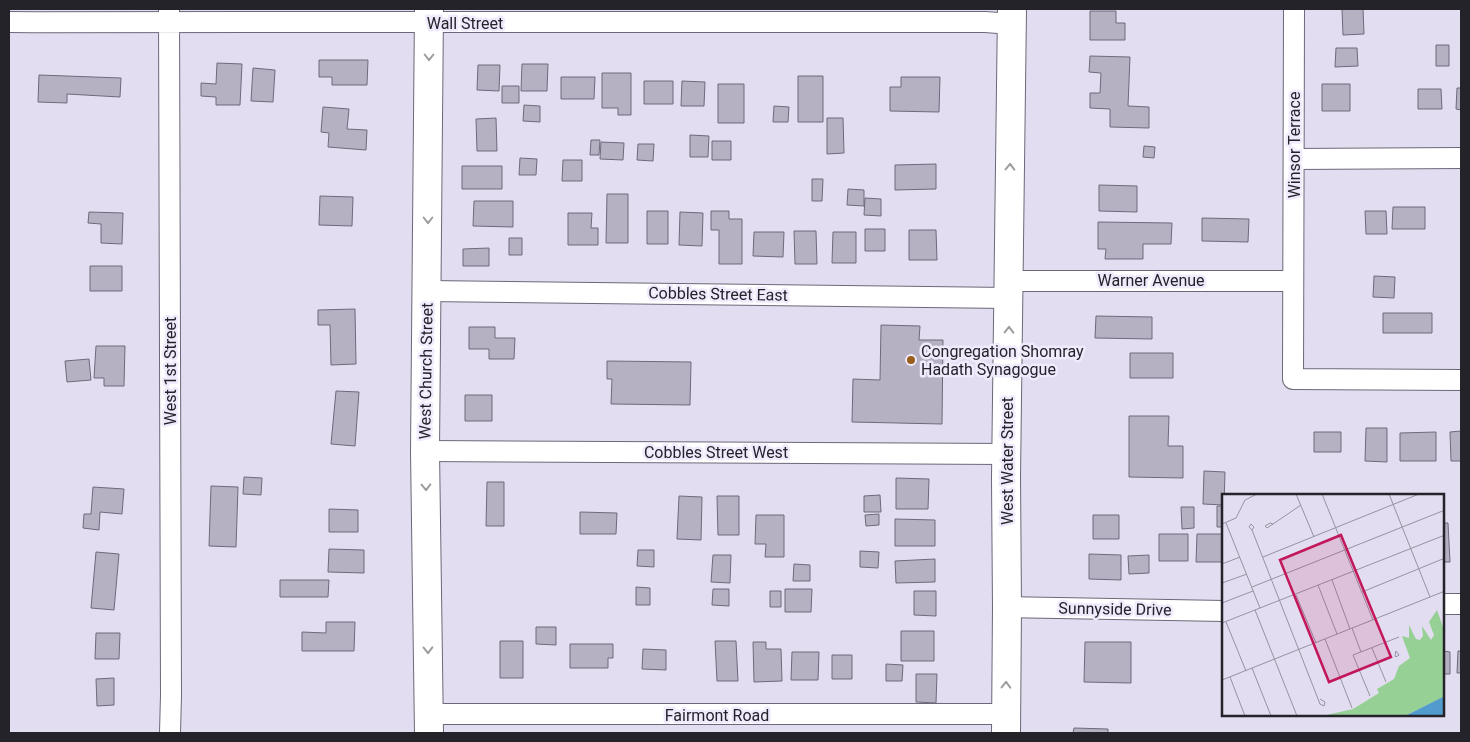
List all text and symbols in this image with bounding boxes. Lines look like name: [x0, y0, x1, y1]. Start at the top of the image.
street label: Wall Street: [427, 14, 503, 33]
one-way arrow: [424, 54, 434, 62]
street label: Winsor Terrace: [1285, 92, 1304, 198]
one-way arrow: [1005, 163, 1015, 170]
one-way arrow: [423, 216, 433, 224]
street label: Warner Avenue: [1097, 271, 1205, 290]
street label: Cobbles Street East: [648, 283, 788, 305]
street label: West Church Street: [415, 303, 437, 439]
street label: West 1st Street: [161, 317, 180, 425]
one-way arrow: [1003, 325, 1014, 333]
place label: Congregation Shomray Hadath Synagogue: [921, 342, 1084, 379]
marker: Congregation Shomray Hadath Synagogue: [905, 354, 917, 366]
street label: West Water Street: [998, 397, 1017, 525]
street label: Cobbles Street West: [644, 443, 788, 462]
one-way arrow: [421, 484, 431, 492]
inset map: [1222, 494, 1445, 717]
street label: Sunnyside Drive: [1058, 599, 1172, 619]
one-way arrow: [423, 646, 433, 654]
one-way arrow: [1001, 680, 1011, 688]
street label: Fairmont Road: [665, 706, 769, 725]

